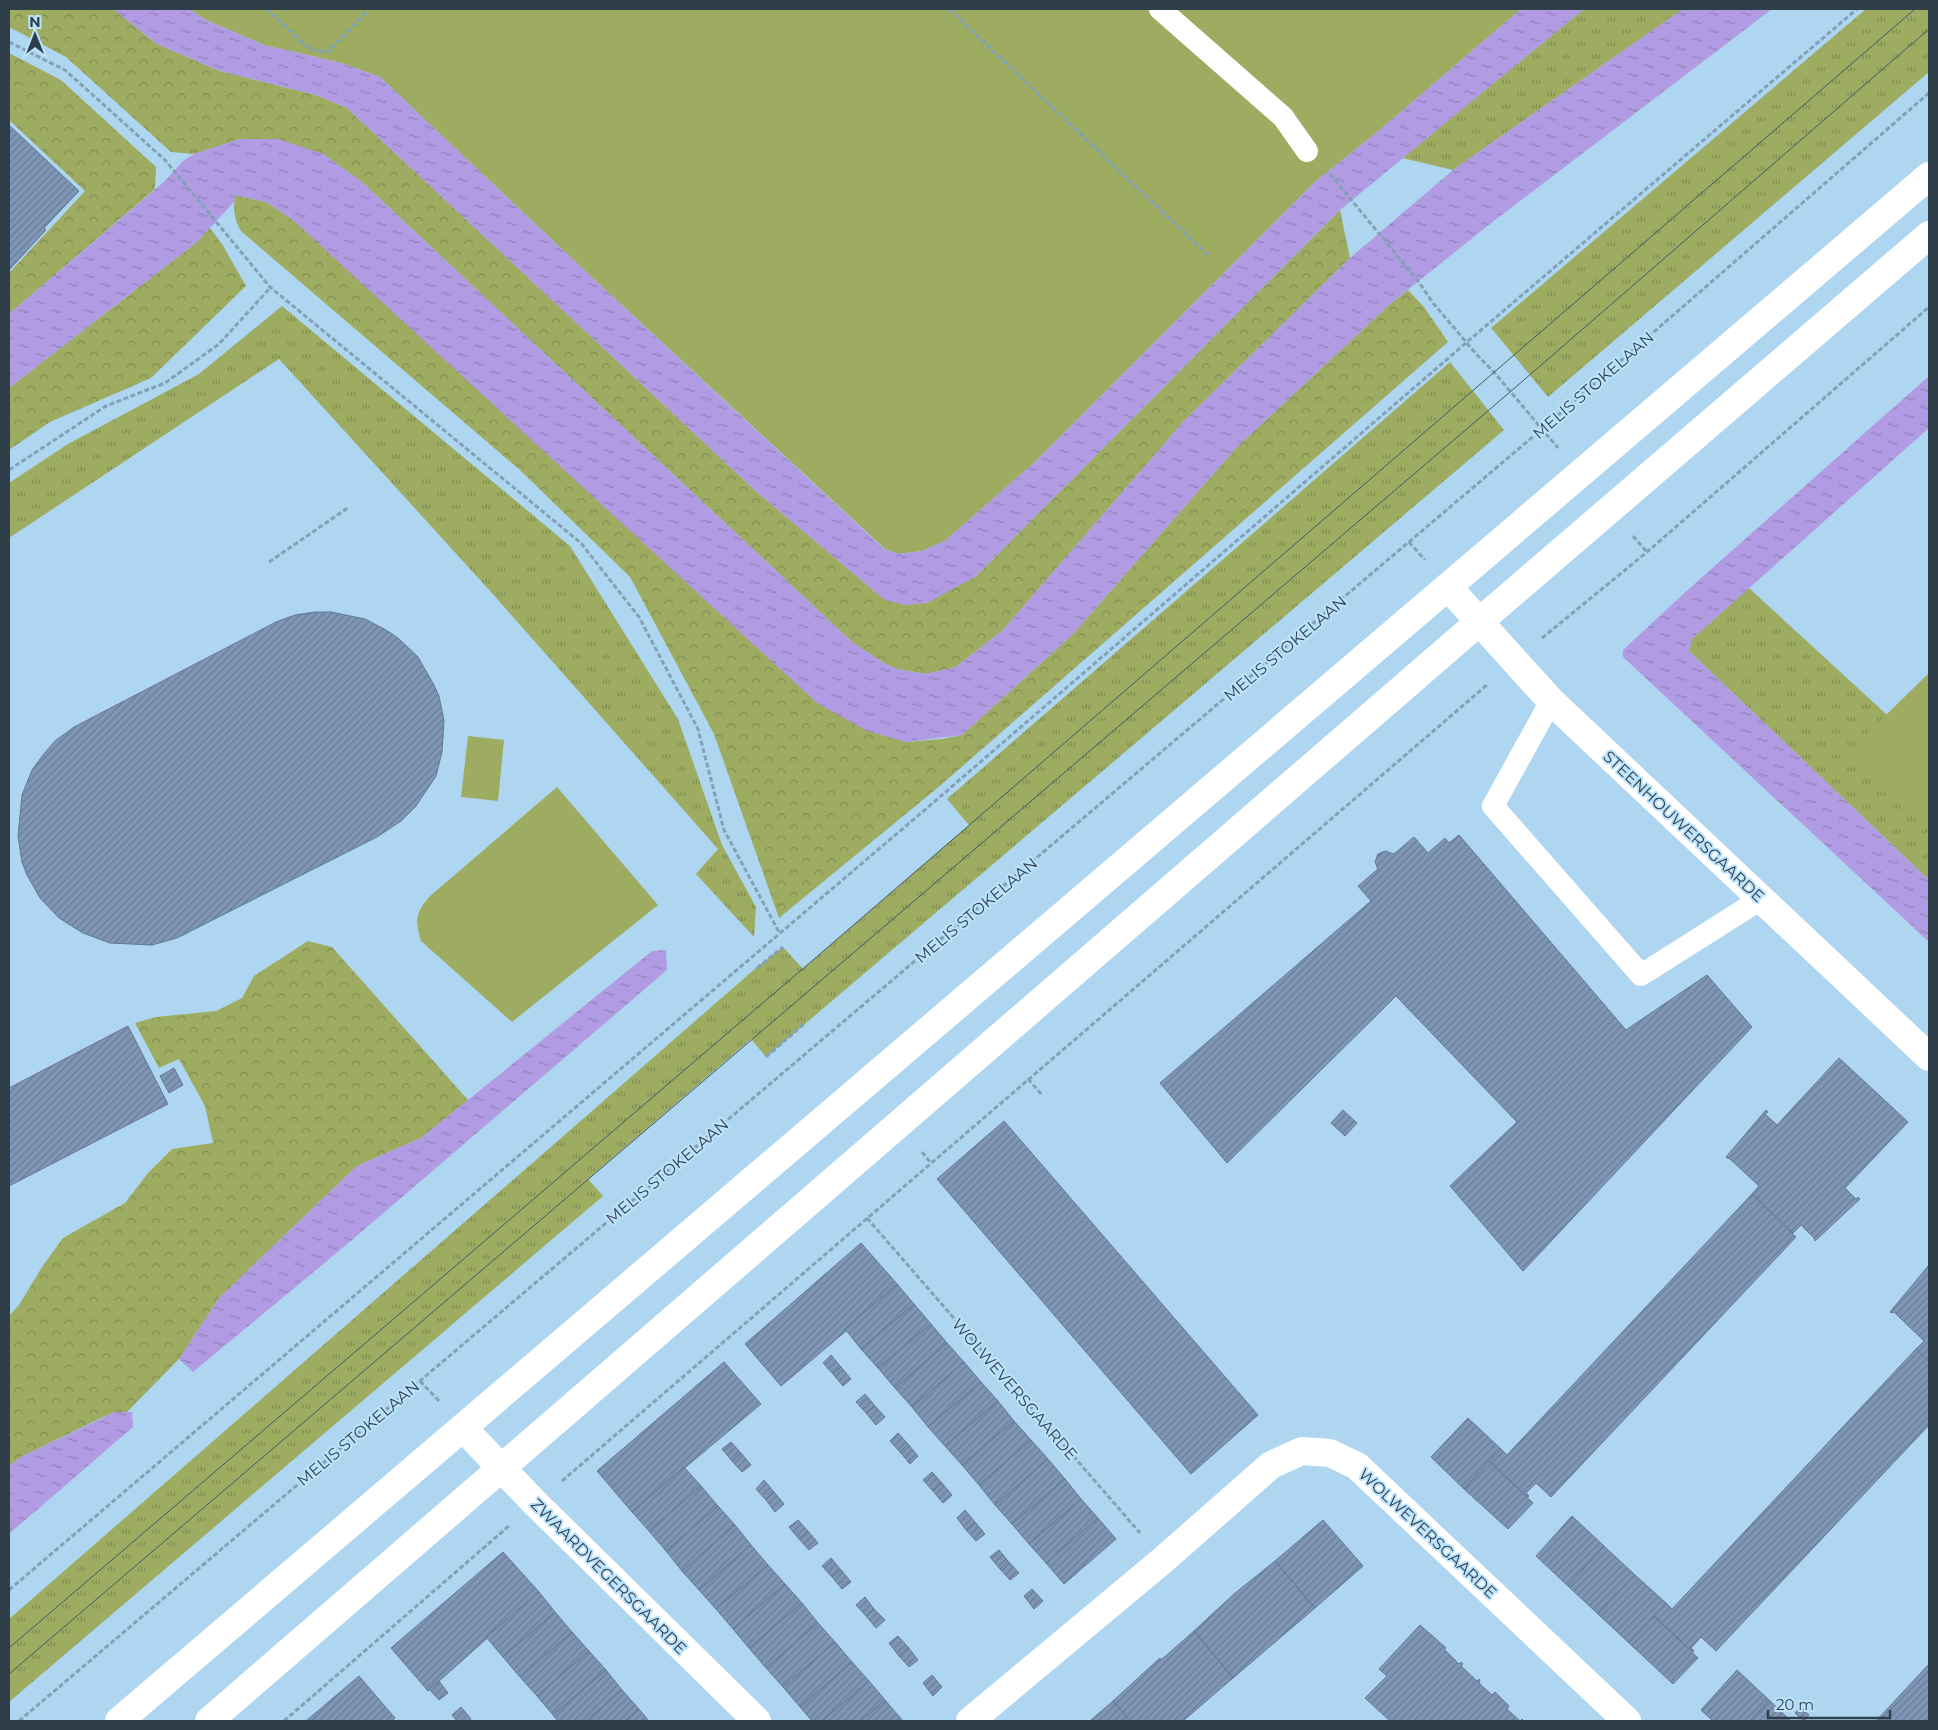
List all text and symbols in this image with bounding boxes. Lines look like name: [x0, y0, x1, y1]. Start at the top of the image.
north arrow: [10, 10, 60, 60]
text: N: [29, 13, 41, 31]
street label: MELIS STOKELAAN: [1529, 328, 1658, 443]
street label: MELIS STOKELAAN: [1220, 592, 1350, 705]
street label: STEENHOUWERSGAARDE: [1599, 747, 1768, 906]
street label: MELIS STOKELAAN: [911, 854, 1041, 967]
street label: MELIS STOKELAAN: [602, 1115, 732, 1228]
street label: WOLWEVERSGAARDE: [948, 1315, 1081, 1464]
street label: MELIS STOKELAAN: [293, 1377, 423, 1490]
street label: WOLWEVERSGAARDE: [1355, 1465, 1501, 1602]
street label: ZWAARDVEGERSGAARDE: [527, 1495, 690, 1658]
scale bar: [1768, 1688, 1890, 1720]
text: 20 m: [1776, 1695, 1814, 1714]

